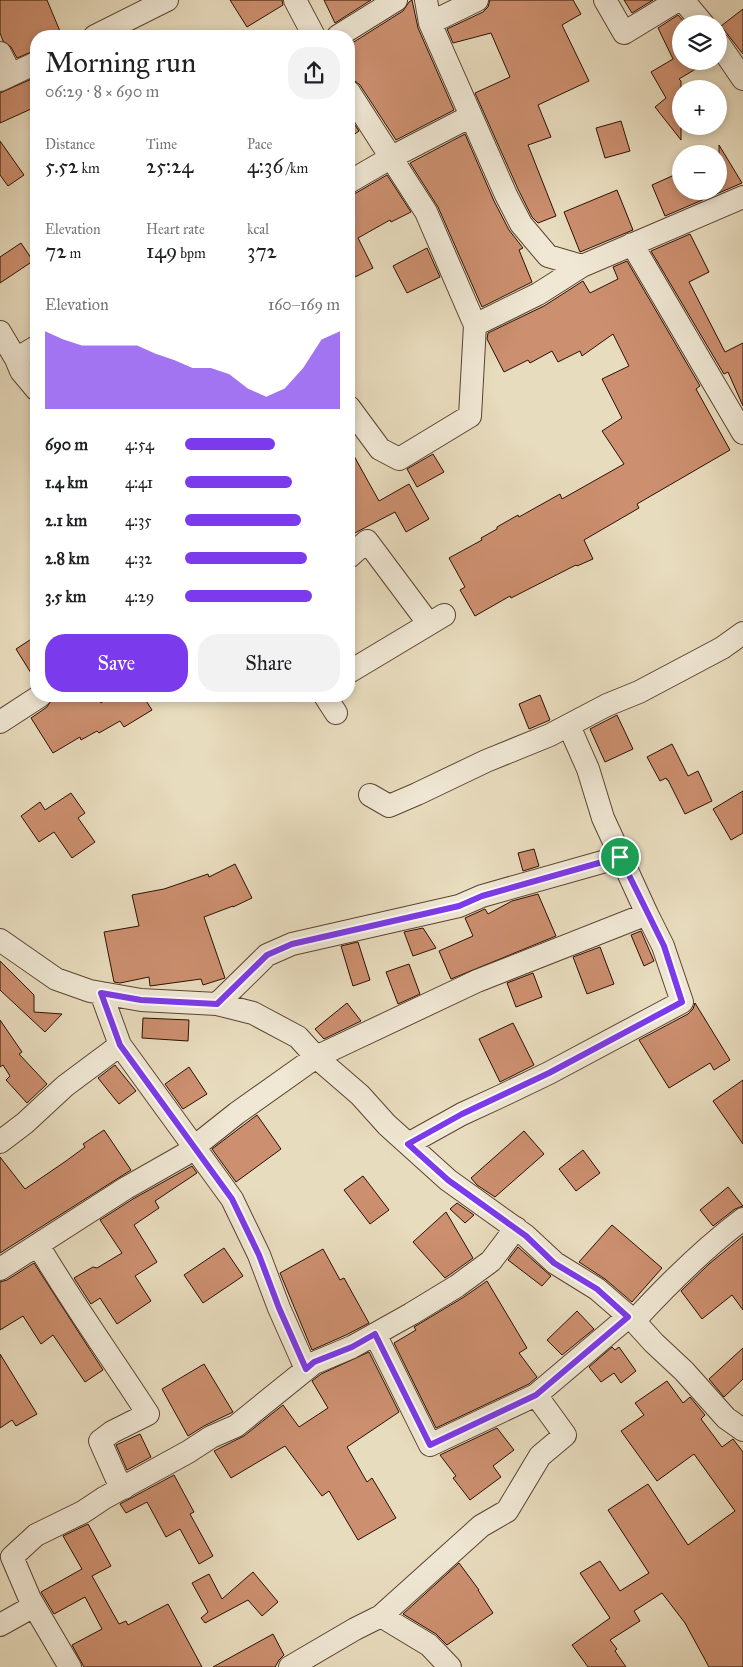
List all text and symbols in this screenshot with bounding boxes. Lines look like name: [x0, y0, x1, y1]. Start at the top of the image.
map controls: [672, 15, 727, 200]
button: layers: [672, 15, 727, 70]
text: Morning run: [45, 45, 196, 80]
button: share: [288, 47, 340, 99]
button: +: [672, 80, 727, 135]
text: 06:29 · 8 × 690 m: [45, 82, 159, 101]
text: Distance: [45, 136, 95, 153]
text: Time: [146, 136, 177, 153]
text: Pace: [247, 136, 272, 153]
button: −: [672, 145, 727, 200]
text: 5.52: [45, 153, 78, 179]
text: 25:24: [146, 153, 193, 179]
text: 4:36: [247, 153, 283, 179]
text: km: [78, 160, 100, 177]
text: /km: [283, 160, 308, 177]
text: Elevation: [45, 221, 101, 238]
text: Heart rate: [146, 221, 205, 238]
text: kcal: [247, 221, 269, 238]
text: 72: [45, 238, 67, 264]
text: 149: [146, 238, 177, 264]
text: 372: [247, 238, 277, 264]
text: m: [67, 245, 81, 262]
text: bpm: [177, 245, 206, 262]
text: Elevation: [45, 295, 109, 314]
text: 160–169 m: [268, 295, 340, 314]
text: 690 m: [45, 435, 88, 454]
text: 4:54: [125, 435, 154, 454]
text: 1.4 km: [45, 473, 88, 492]
text: 4:41: [125, 473, 153, 492]
text: 2.1 km: [45, 511, 87, 530]
text: 4:35: [125, 511, 152, 530]
text: 2.8 km: [45, 549, 89, 568]
text: 4:32: [125, 549, 152, 568]
text: 3.5 km: [45, 587, 86, 606]
text: 4:29: [125, 587, 154, 606]
button: Save: [45, 634, 188, 692]
button: Share: [198, 634, 340, 692]
pin: [599, 836, 641, 878]
icon: arrive: [606, 843, 634, 871]

